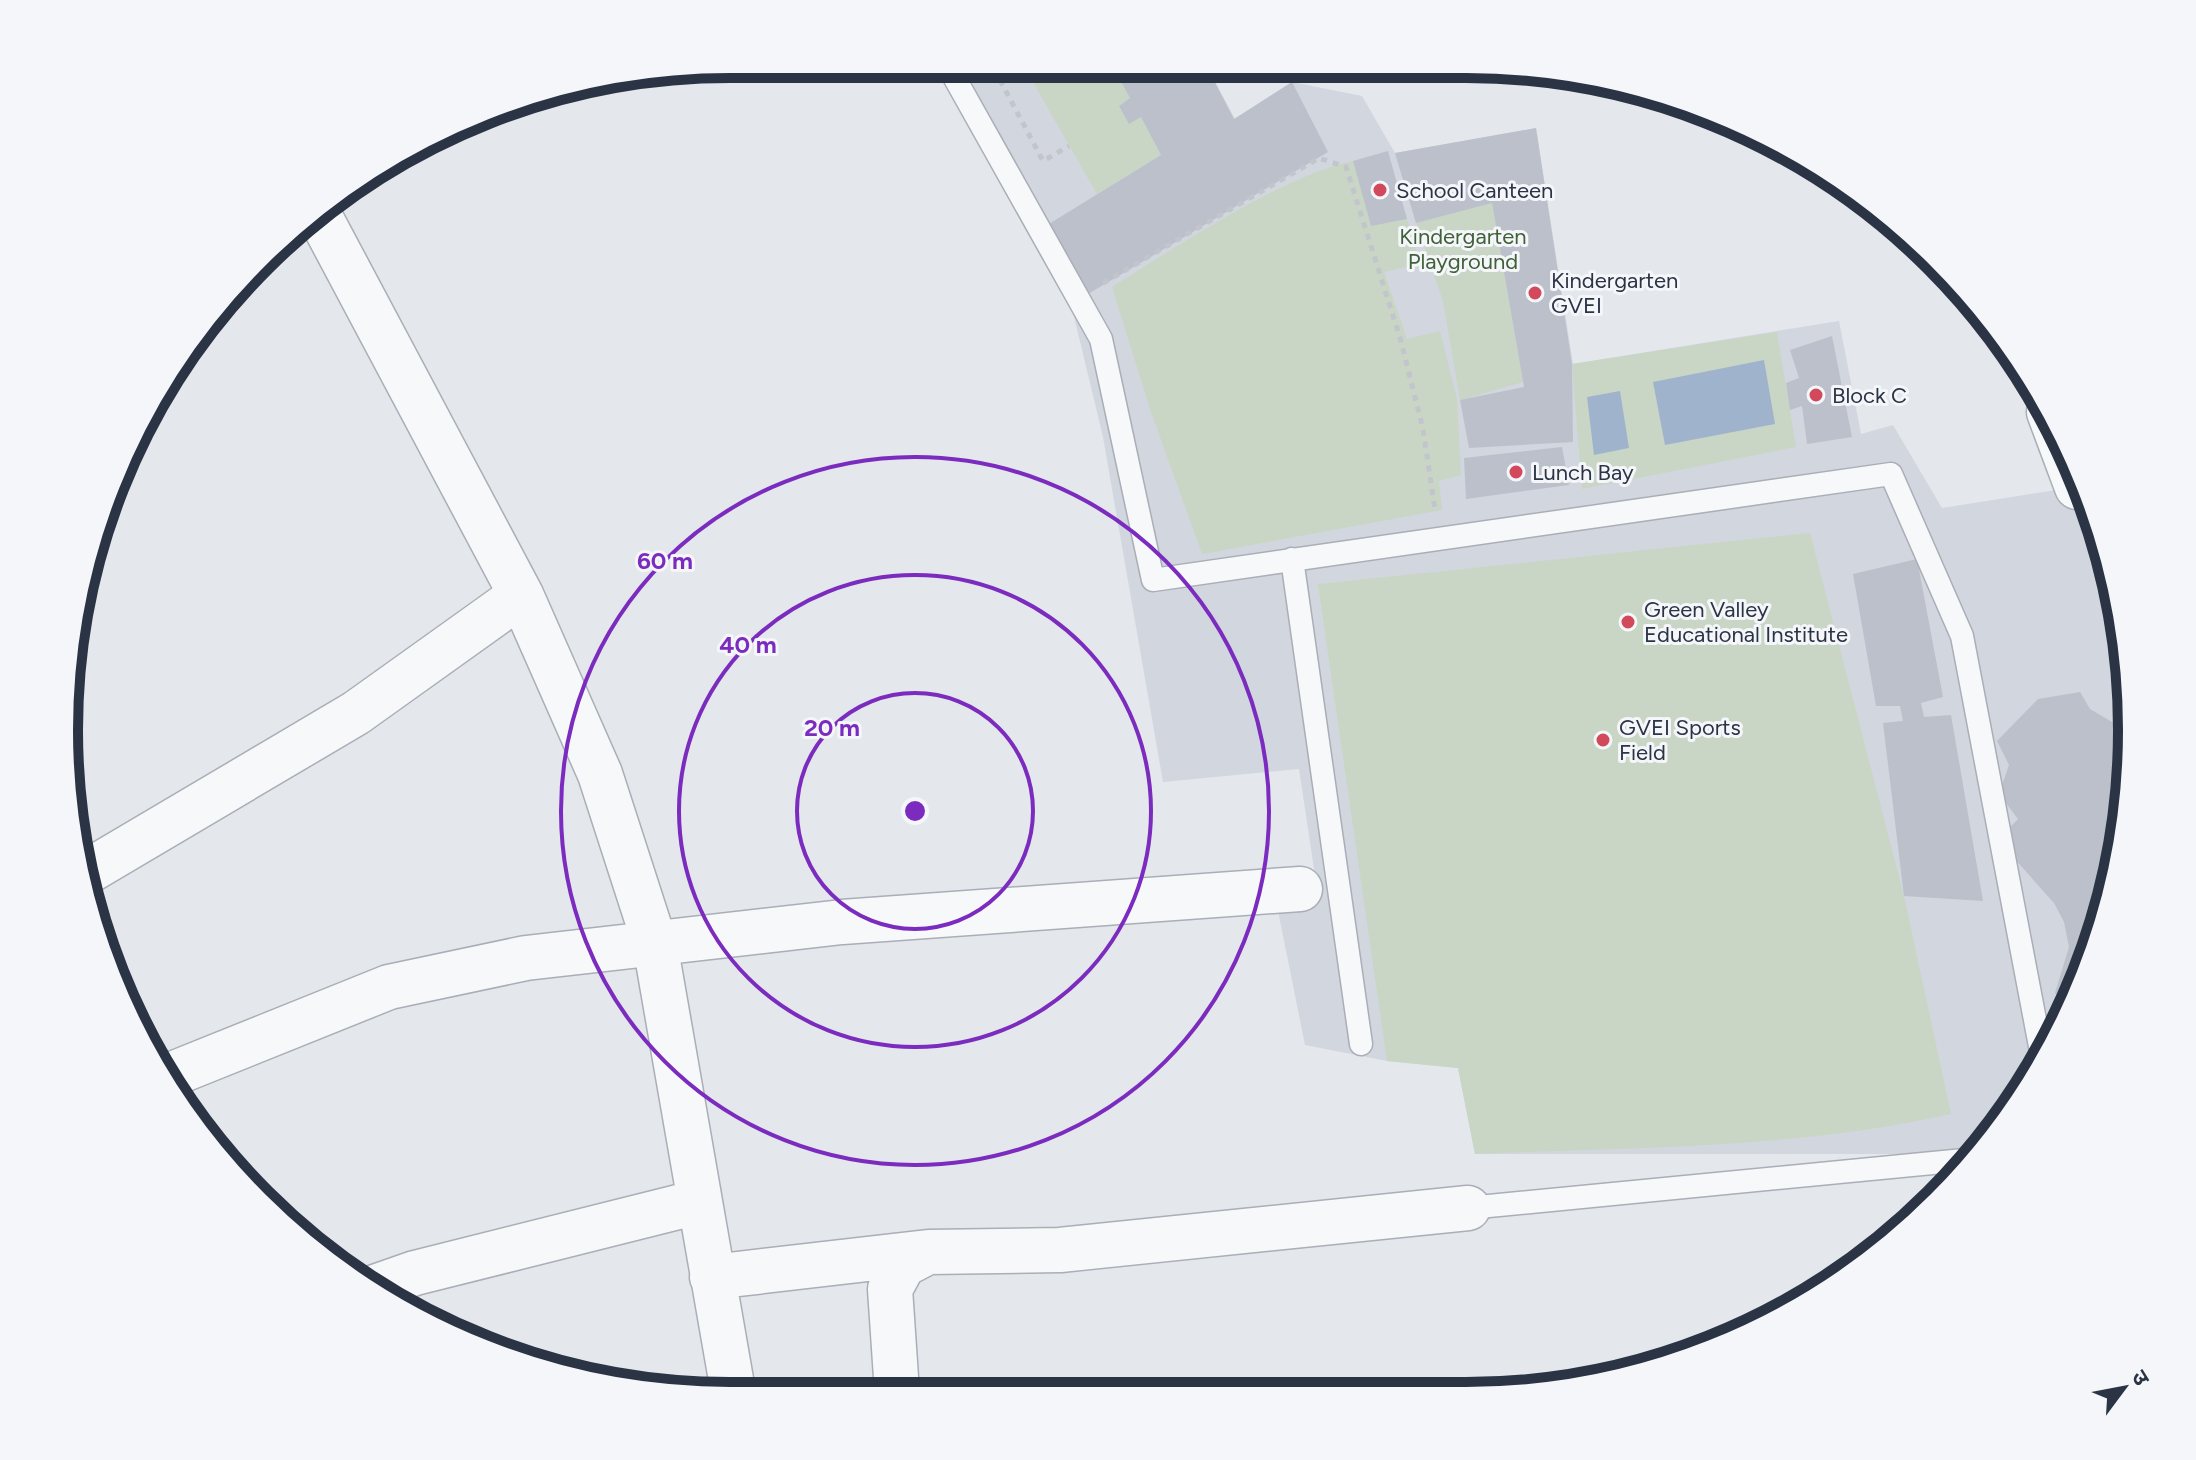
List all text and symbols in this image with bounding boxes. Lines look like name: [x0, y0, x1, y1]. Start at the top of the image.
place label: School Canteen: [1396, 177, 1553, 204]
marker: School Canteen: [1371, 181, 1389, 199]
park label: Kindergarten Playground: [1399, 223, 1527, 275]
place label: Kindergarten GVEI: [1551, 267, 1678, 319]
marker: Kindergarten GVEI: [1526, 284, 1544, 302]
place label: Block C: [1832, 382, 1907, 409]
marker: Block C: [1807, 386, 1825, 404]
place label: Lunch Bay: [1532, 459, 1634, 486]
marker: Lunch Bay: [1507, 463, 1525, 481]
text: 60 m: [637, 546, 693, 575]
place label: Green Valley Educational Institute: [1644, 596, 1848, 648]
marker: Green Valley Educational Institute: [1619, 613, 1637, 631]
text: 40 m: [719, 630, 777, 659]
text: 20 m: [804, 713, 860, 742]
place label: GVEI Sports Field: [1619, 714, 1741, 766]
marker: GVEI Sports Field: [1594, 731, 1612, 749]
centre of rings: [901, 797, 929, 825]
north arrow: [2084, 1348, 2164, 1428]
text: उ: [2126, 1365, 2156, 1391]

